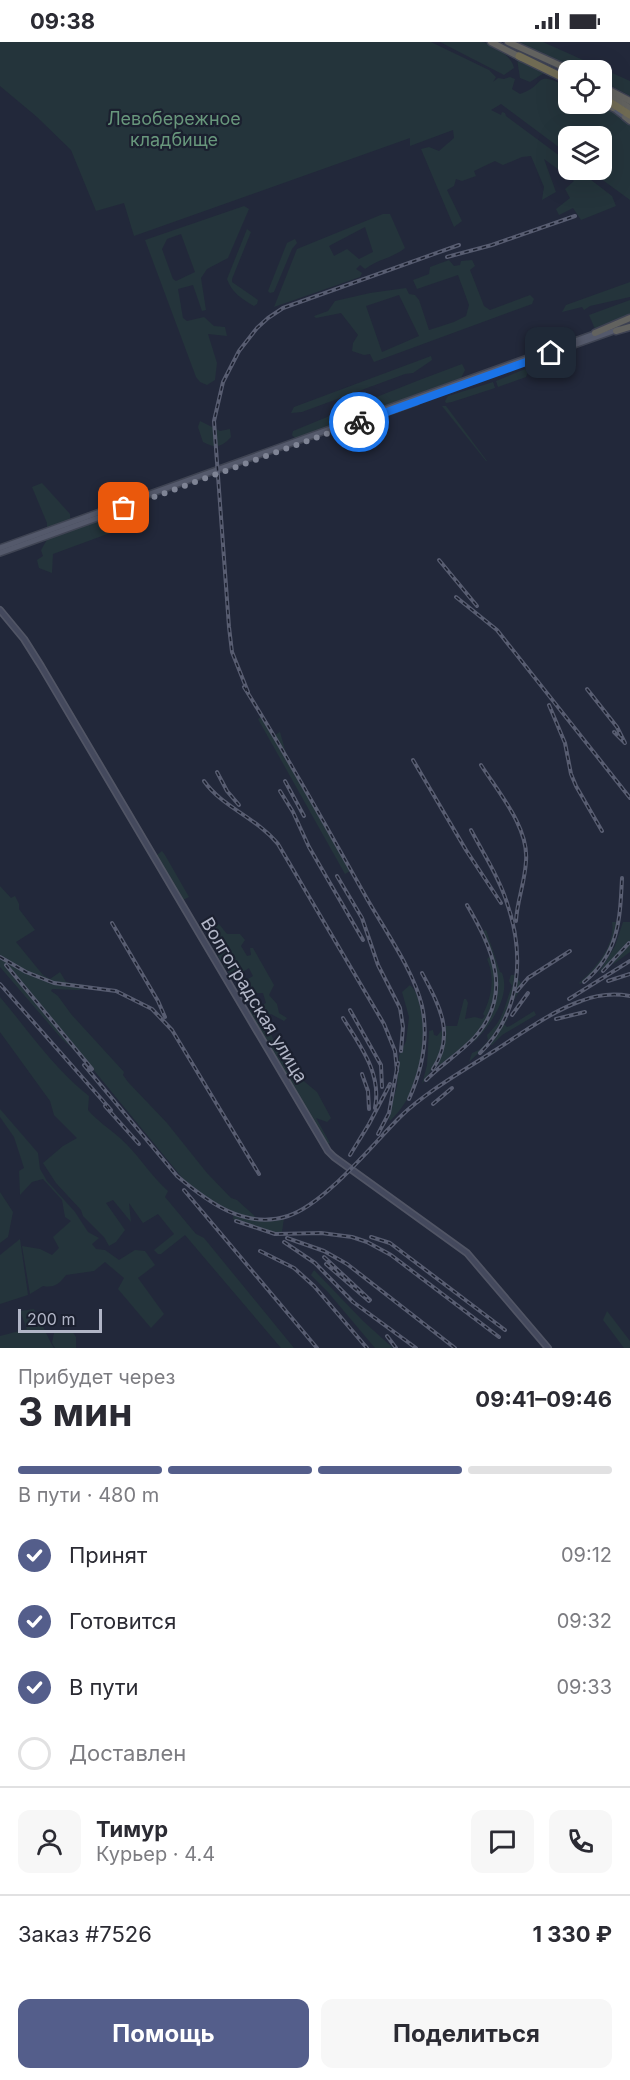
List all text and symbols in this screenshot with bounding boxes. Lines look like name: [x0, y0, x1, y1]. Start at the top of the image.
text: 09:38: [30, 8, 95, 34]
map controls: [558, 60, 612, 180]
button: locate: [558, 60, 612, 114]
park label: Левобережное кладбище: [107, 108, 241, 150]
button: layers: [558, 126, 612, 180]
pin: [525, 327, 576, 378]
icon: home: [534, 336, 567, 369]
courier: [329, 392, 389, 452]
icon: bike: [343, 406, 376, 439]
pin: [98, 482, 149, 533]
icon: bag: [107, 491, 140, 524]
street label: Волгоградская улица: [197, 914, 312, 1086]
scale bar: [18, 1306, 102, 1334]
text: 200 m: [27, 1309, 75, 1329]
text: Прибудет через: [18, 1365, 175, 1389]
text: 09:41–09:46: [475, 1386, 612, 1412]
text: 3 мин: [18, 1388, 133, 1435]
text: В пути · 480 m: [18, 1483, 159, 1507]
icon: check: [18, 1539, 51, 1572]
text: Принят: [69, 1542, 147, 1568]
text: 09:12: [561, 1543, 612, 1567]
icon: check: [18, 1605, 51, 1638]
text: Готовится: [69, 1608, 176, 1634]
text: 09:32: [557, 1609, 612, 1633]
icon: check: [18, 1671, 51, 1704]
text: В пути: [69, 1674, 138, 1700]
text: 09:33: [557, 1675, 612, 1699]
text: Доставлен: [69, 1740, 186, 1766]
button: person: [18, 1810, 81, 1873]
button: chat: [471, 1810, 534, 1873]
button: phone: [549, 1810, 612, 1873]
text: Тимур: [96, 1816, 168, 1842]
text: Курьер · 4.4: [96, 1842, 215, 1866]
text: Заказ #7526: [18, 1921, 152, 1947]
text: 1 330 ₽: [533, 1921, 612, 1947]
button: Помощь: [18, 1999, 309, 2068]
button: Поделиться: [321, 1999, 612, 2068]

